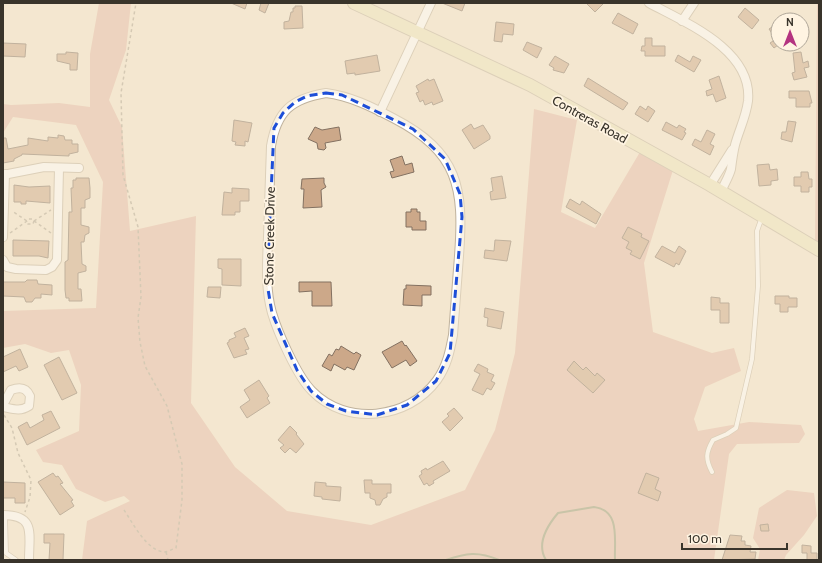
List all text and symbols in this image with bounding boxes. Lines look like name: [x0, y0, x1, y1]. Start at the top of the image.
north arrow: [770, 12, 810, 52]
text: N: [786, 15, 794, 29]
street label: Contreras Road: [549, 92, 631, 146]
street label: Stone Creek Drive: [260, 186, 278, 286]
scale bar: [682, 525, 787, 551]
text: 100 m: [688, 531, 722, 546]

